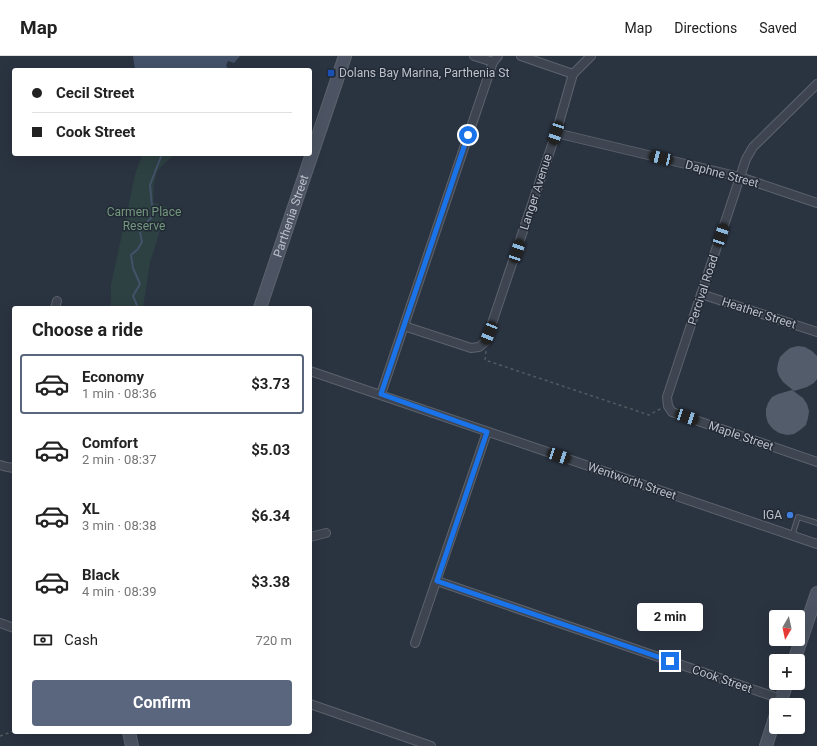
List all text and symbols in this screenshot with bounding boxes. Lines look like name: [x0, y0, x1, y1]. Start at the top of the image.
text: Map: [20, 16, 58, 39]
text: Map: [625, 20, 652, 36]
text: Directions: [674, 20, 737, 36]
text: Saved: [759, 20, 797, 36]
place label: Dolans Bay Marina, Parthenia St: [339, 66, 509, 80]
marker: Dolans Bay Marina, Parthenia St: [326, 68, 336, 78]
text: Cecil Street: [56, 84, 134, 102]
car: [547, 120, 565, 146]
text: Cook Street: [56, 123, 135, 141]
route start: [459, 126, 477, 144]
car: [648, 149, 674, 167]
street label: Langer Avenue: [517, 152, 555, 232]
street label: Daphne Street: [684, 157, 760, 191]
street label: Parthenia Street: [271, 173, 311, 259]
park label: Carmen Place Reserve: [107, 205, 181, 233]
car: [712, 222, 730, 248]
car: [508, 238, 526, 264]
street label: Percival Road: [685, 253, 721, 327]
street label: Heather Street: [720, 294, 798, 332]
text: Choose a ride: [32, 319, 143, 340]
car: [479, 320, 499, 346]
icon: car: [34, 366, 70, 402]
text: Economy: [82, 368, 144, 386]
text: $3.73: [251, 375, 290, 393]
text: 1 min · 08:36: [82, 386, 157, 401]
car: [674, 407, 700, 427]
street label: Maple Street: [707, 418, 775, 454]
icon: car: [34, 432, 70, 468]
text: Comfort: [82, 434, 138, 452]
text: $5.03: [251, 441, 290, 459]
car: [546, 446, 572, 466]
text: 2 min · 08:37: [82, 452, 157, 467]
street label: Wentworth Street: [586, 459, 678, 503]
icon: car: [34, 498, 70, 534]
text: XL: [82, 500, 100, 518]
text: $6.34: [251, 507, 290, 525]
place label: IGA: [763, 508, 782, 522]
marker: IGA: [785, 510, 795, 520]
text: 3 min · 08:38: [82, 518, 157, 533]
icon: car: [34, 564, 70, 600]
text: Black: [82, 566, 119, 584]
text: $3.38: [251, 573, 290, 591]
text: 4 min · 08:39: [82, 584, 157, 599]
callout: 2 min: [637, 603, 703, 631]
text: 2 min: [654, 609, 686, 624]
north arrow: [769, 610, 805, 646]
map controls: [769, 610, 805, 734]
icon: cash: [32, 629, 54, 651]
text: Cash: [64, 631, 98, 649]
text: 720 m: [255, 633, 292, 648]
route end: [661, 652, 679, 670]
button: +: [769, 654, 805, 690]
street label: Cook Street: [690, 662, 754, 696]
button: Confirm: [32, 680, 292, 726]
button: −: [769, 698, 805, 734]

